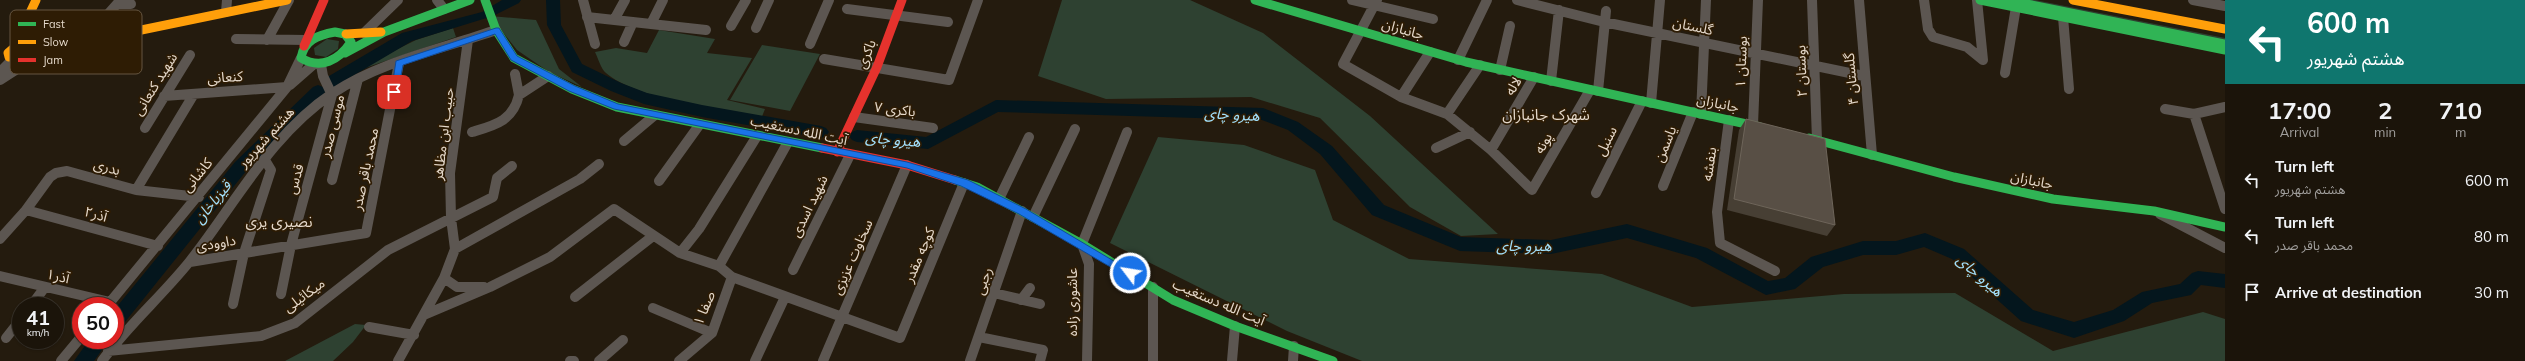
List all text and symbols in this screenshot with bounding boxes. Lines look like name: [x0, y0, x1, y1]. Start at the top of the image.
text: 600 m: [2307, 5, 2390, 40]
legend: [10, 10, 142, 74]
street label: گلستان: [1671, 13, 1715, 39]
street label: جانبازان: [1380, 14, 1426, 44]
icon: left: [2241, 16, 2293, 68]
text: Fast: [43, 17, 65, 31]
text: Slow: [43, 35, 69, 49]
street label: بوستان ۱: [1731, 36, 1751, 88]
street label: باکری: [852, 37, 880, 71]
street label: بوستان ۲: [1791, 45, 1811, 97]
text: هشتم شهریور: [2307, 47, 2404, 70]
street label: شهید کنعانی: [129, 49, 181, 119]
street label: گلستان ۴: [1840, 52, 1862, 106]
text: Jam: [43, 53, 63, 67]
street label: کنعانی: [206, 67, 244, 87]
street label: لاله: [1500, 73, 1526, 99]
pin: [377, 75, 411, 109]
icon: arrive: [383, 81, 405, 103]
street label: حبیب ابن مظاهر: [428, 87, 458, 182]
street label: جانبازان: [1695, 90, 1741, 116]
street label: موسی صدر: [315, 93, 348, 160]
text: 17:00: [2268, 95, 2331, 125]
text: 2: [2378, 95, 2392, 125]
text: 710: [2439, 95, 2482, 125]
street label: باکری ۷: [873, 98, 917, 120]
street label: هشتم شهریور: [233, 103, 300, 173]
water label: هیرو چای: [1204, 103, 1261, 126]
district label: شهرک جانبازان: [1502, 105, 1590, 124]
street label: آیت الله دستغیب: [749, 111, 850, 149]
street label: سنبل: [1591, 123, 1621, 159]
street label: یاسمن: [1650, 123, 1680, 165]
text: Arrival: [2280, 124, 2319, 140]
text: min: [2374, 124, 2396, 140]
text: m: [2455, 124, 2466, 140]
street label: محمد باقر صدر: [347, 126, 383, 213]
water label: هیرو چای: [864, 127, 922, 152]
street label: پونه: [1530, 129, 1557, 157]
street label: بنفشه: [1698, 146, 1720, 182]
street label: کاشانی: [178, 154, 216, 196]
street label: بدری: [92, 155, 123, 179]
text: Turn left: [2275, 157, 2334, 176]
street label: قدس: [282, 162, 308, 196]
street label: جانبازان: [2009, 167, 2055, 193]
icon: left: [2241, 169, 2263, 191]
text: 600 m: [2465, 171, 2509, 190]
street label: شهید اسدی: [786, 172, 832, 240]
water label: قیزباخان: [189, 176, 236, 227]
text: هشتم شهریور: [2275, 181, 2345, 197]
street label: آذر۲: [82, 202, 110, 226]
district label: نصیری یری: [246, 212, 312, 231]
text: Turn left: [2275, 213, 2334, 232]
street label: سخاوت عزیزی: [827, 217, 877, 297]
street label: کوچه مقدر: [899, 225, 940, 287]
icon: left: [2241, 225, 2263, 247]
text: 80 m: [2474, 227, 2509, 246]
street label: داوودی: [195, 231, 237, 255]
water label: هیرو چای: [1496, 236, 1552, 256]
text: محمد باقر صدر: [2275, 237, 2353, 253]
water label: هیرو چای: [1952, 250, 2007, 301]
position arrow: [1109, 252, 1151, 294]
street label: آذر۱: [45, 265, 72, 288]
street label: رجبی: [970, 265, 996, 297]
street label: عاشوری زاده: [1063, 268, 1081, 336]
street label: میکائیلی: [280, 274, 328, 316]
street label: آیت الله دستغیب: [1170, 274, 1269, 330]
icon: arrive: [2241, 281, 2263, 303]
text: Arrive at destination: [2275, 283, 2422, 302]
text: 30 m: [2474, 283, 2509, 302]
street label: صفا ۱: [689, 288, 719, 328]
speed limit sign: 50: [72, 297, 124, 349]
text: 41: [26, 305, 50, 330]
text: km/h: [27, 326, 49, 339]

